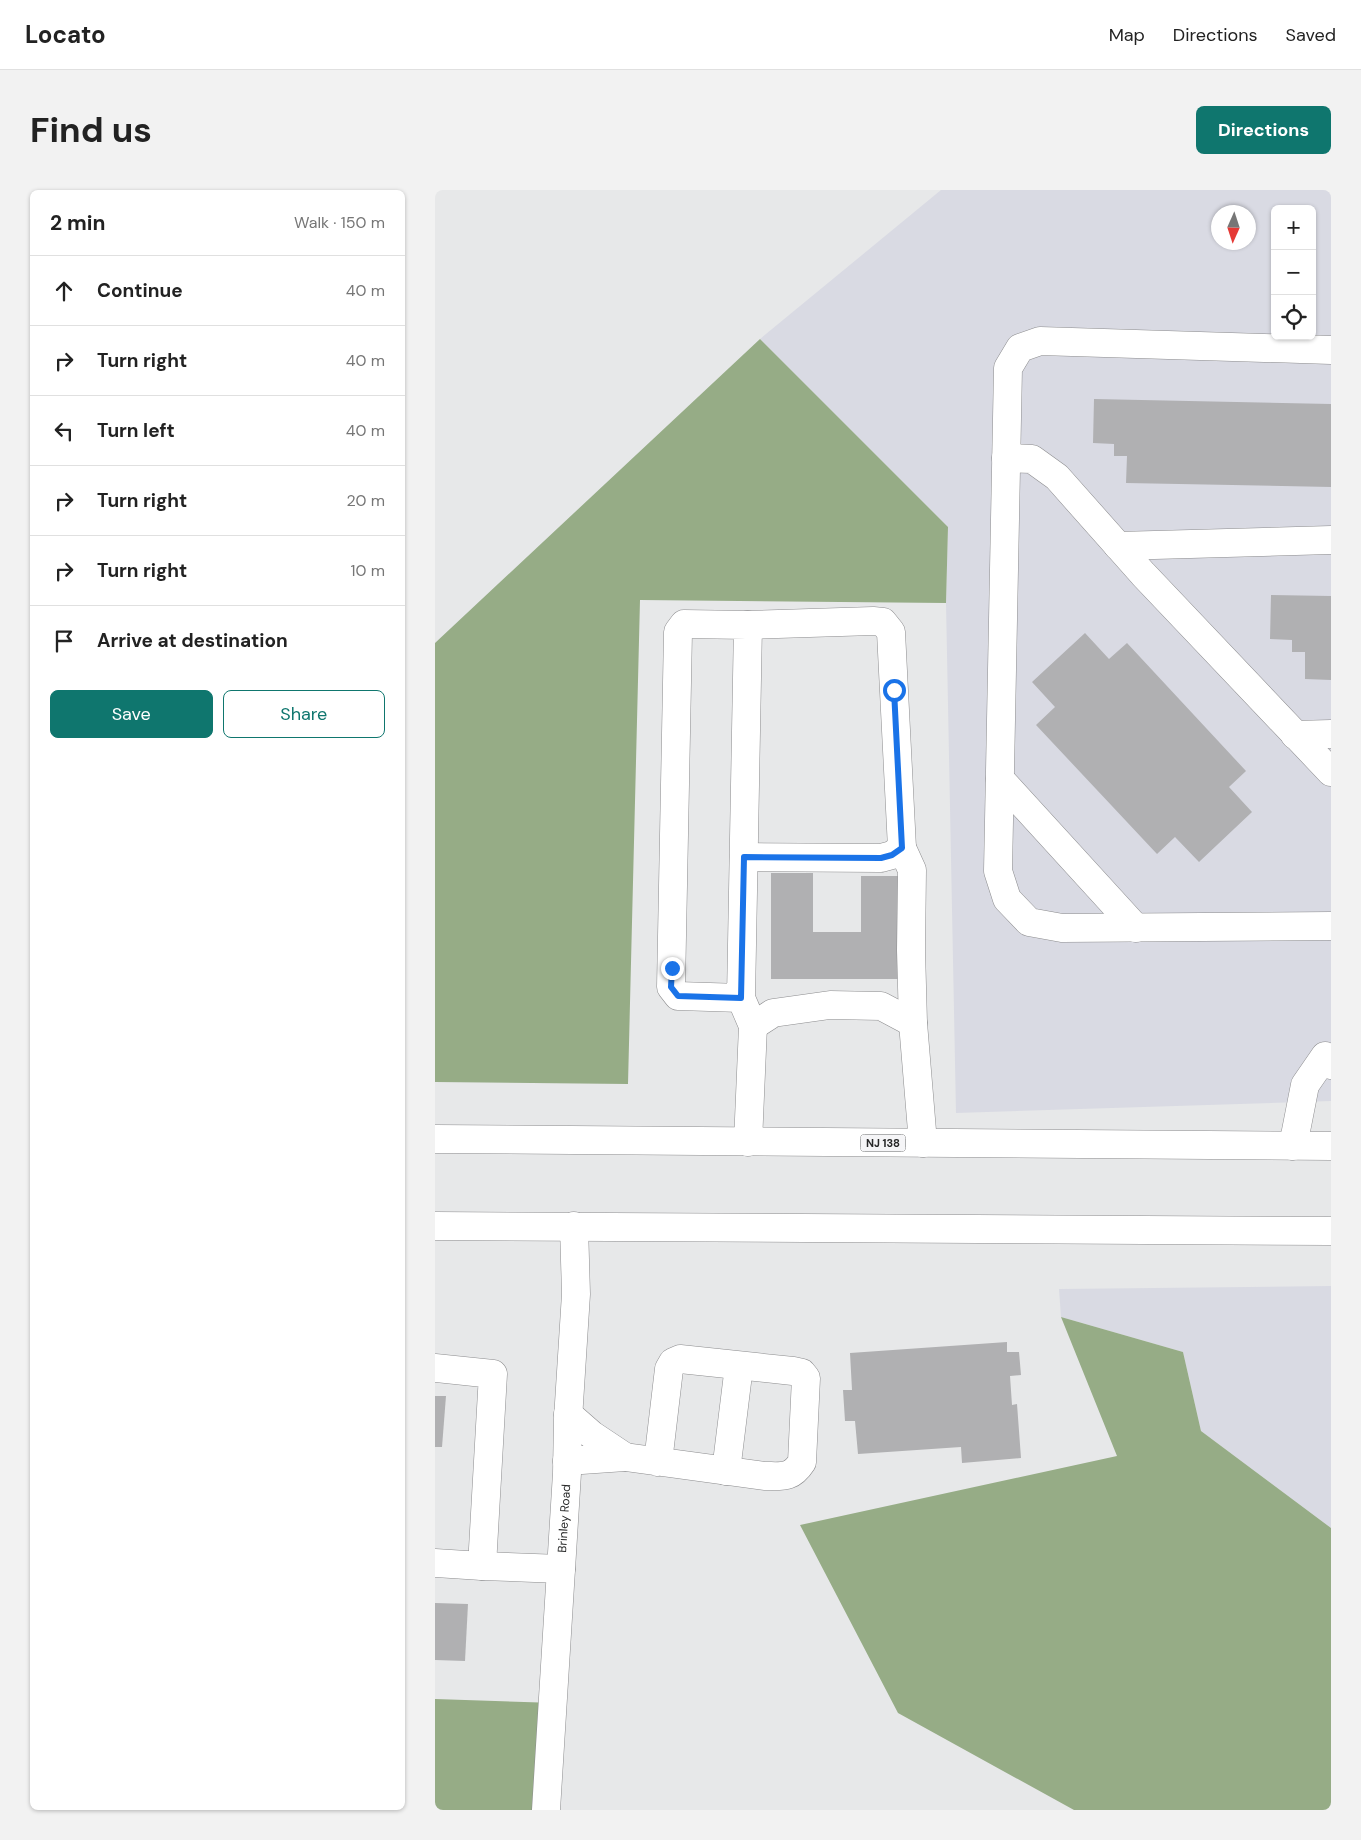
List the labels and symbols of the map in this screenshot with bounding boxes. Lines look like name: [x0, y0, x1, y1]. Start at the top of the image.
north arrow: [1211, 205, 1256, 250]
route start: [883, 679, 906, 702]
route end: [661, 957, 684, 980]
road number: NJ 138: [861, 1134, 905, 1151]
street label: Brinley Road: [554, 1484, 574, 1553]

